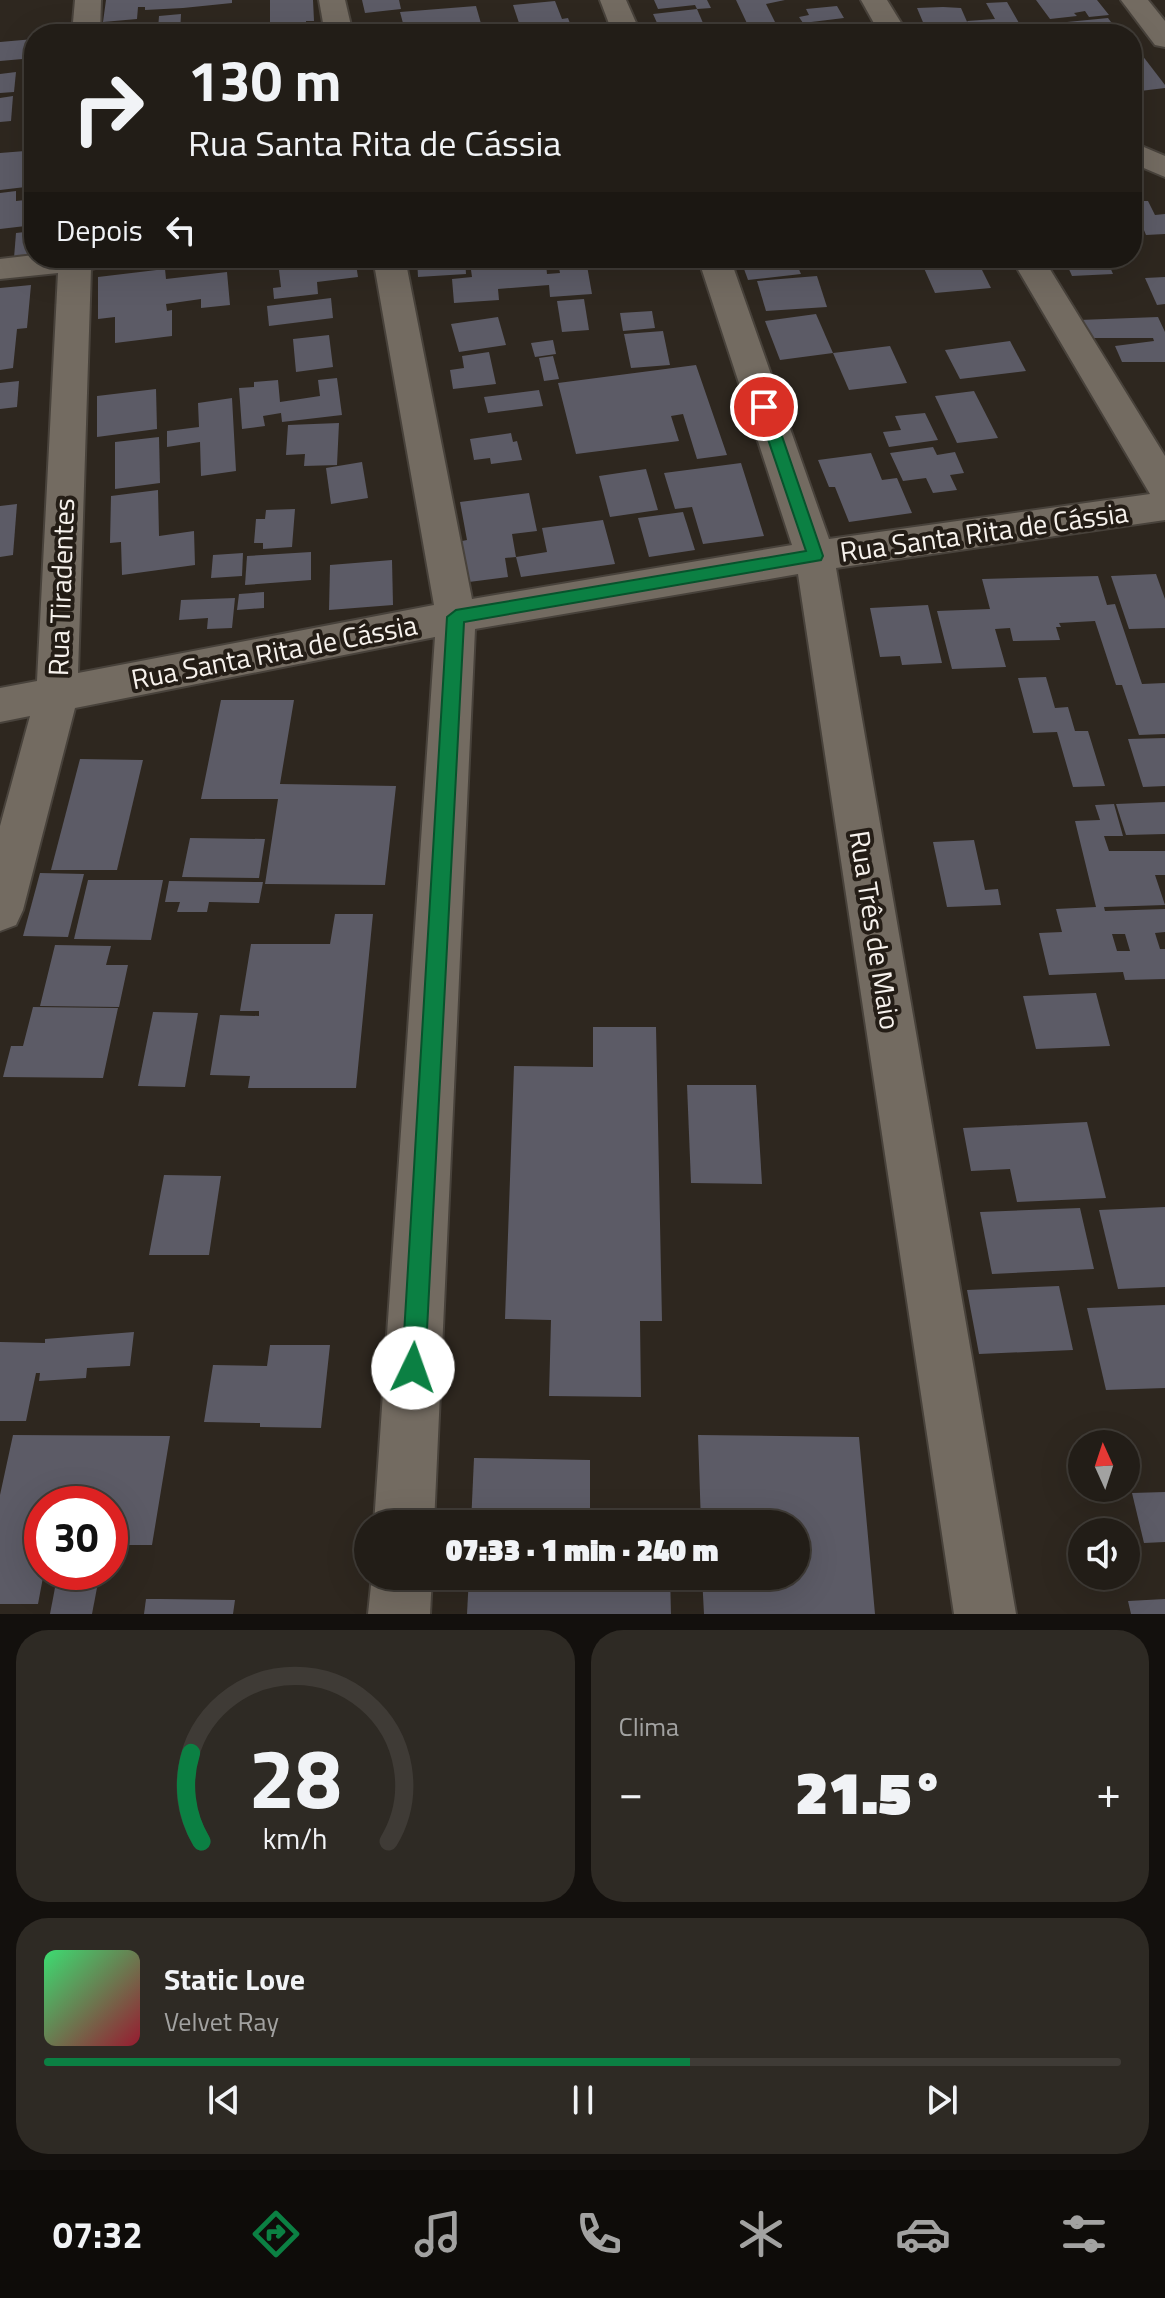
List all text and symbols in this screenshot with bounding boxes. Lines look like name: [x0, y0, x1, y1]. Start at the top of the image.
text: 130 m: [188, 38, 341, 123]
icon: right: [56, 56, 160, 160]
text: Rua Santa Rita de Cássia: [188, 115, 561, 170]
text: Depois: [56, 207, 143, 253]
icon: left: [159, 208, 203, 252]
pin: [730, 373, 798, 441]
icon: arrive: [742, 385, 786, 429]
street label: Rua Santa Rita de Cássia: [837, 490, 1131, 573]
street label: Rua Tiradentes: [36, 497, 85, 677]
street label: Rua Santa Rita de Cássia: [127, 603, 421, 700]
street label: Rua Três de Maio: [839, 827, 912, 1032]
position arrow: [371, 1326, 455, 1410]
north arrow: [1068, 1430, 1140, 1502]
map controls: [1068, 1430, 1140, 1590]
speed limit sign: 30: [24, 1486, 128, 1590]
button: sound: [1068, 1518, 1140, 1590]
text: 07:33 · 1 min · 240 m: [446, 1527, 718, 1573]
text: Clima: [619, 1707, 679, 1746]
text: 28: [249, 1714, 342, 1840]
text: 21.5°: [795, 1746, 944, 1837]
text: −: [619, 1758, 643, 1825]
text: +: [1096, 1758, 1121, 1825]
text: km/h: [263, 1817, 328, 1860]
text: Static Love: [164, 1956, 305, 2002]
text: Velvet Ray: [164, 2002, 279, 2041]
icon: previous: [202, 2078, 246, 2122]
icon: pause: [561, 2078, 605, 2122]
icon: next: [920, 2078, 964, 2122]
icon: directions: [248, 2206, 304, 2262]
icon: music: [410, 2206, 466, 2262]
icon: phone: [571, 2206, 627, 2262]
icon: climate: [733, 2206, 789, 2262]
icon: car: [895, 2206, 951, 2262]
icon: filters: [1056, 2206, 1112, 2262]
text: 07:32: [53, 2207, 143, 2262]

